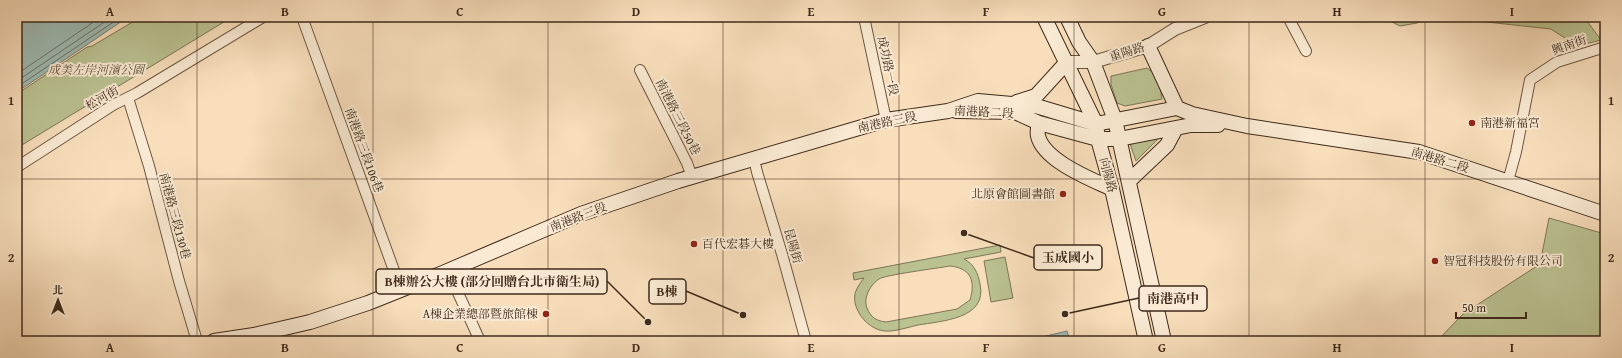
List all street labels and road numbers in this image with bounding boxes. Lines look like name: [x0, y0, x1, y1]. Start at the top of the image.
street label: 興南街: [1549, 30, 1590, 58]
street label: 成功路一段: [874, 35, 903, 97]
street label: 重陽路: [1107, 38, 1147, 65]
street label: 南港路三段50巷: [652, 76, 705, 158]
street label: 松河街: [82, 81, 122, 114]
street label: 南港路二段: [954, 101, 1014, 122]
street label: 南港路三段106巷: [341, 105, 388, 195]
street label: 南港路三段: [856, 107, 918, 136]
street label: 南港路二段: [1409, 143, 1471, 176]
street label: 向陽路: [1096, 155, 1121, 194]
street label: 南港路三段130巷: [156, 171, 195, 261]
street label: 南港路三段: [547, 198, 609, 235]
street label: 昆陽街: [780, 226, 807, 266]

